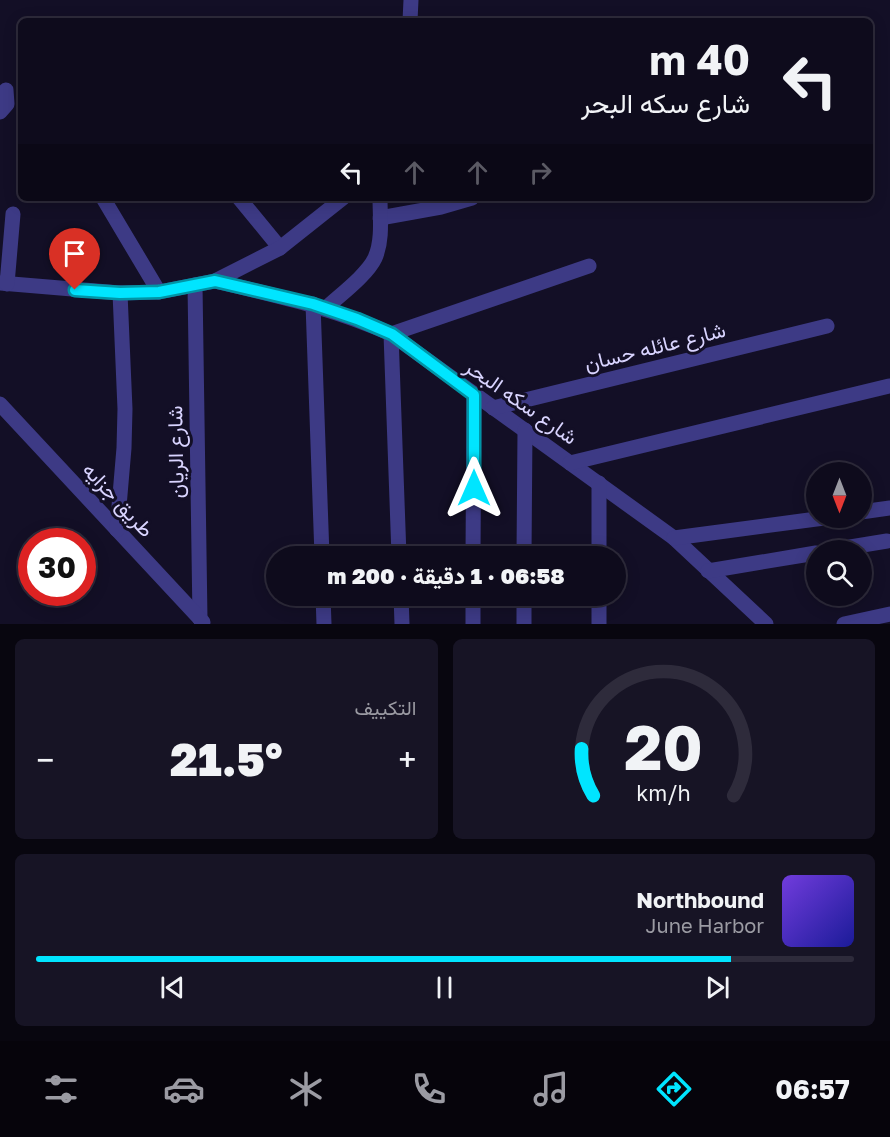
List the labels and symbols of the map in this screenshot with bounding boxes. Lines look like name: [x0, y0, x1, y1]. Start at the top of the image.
pin: [49, 228, 100, 290]
street label: شارع عائله حسان: [581, 316, 729, 378]
street label: شارع سكه البحر: [458, 352, 583, 451]
street label: شارع الريان: [161, 405, 191, 499]
position arrow: [442, 456, 506, 520]
street label: طريق جزايه: [77, 457, 160, 543]
north arrow: [806, 462, 872, 528]
speed limit sign: 30: [18, 528, 96, 606]

